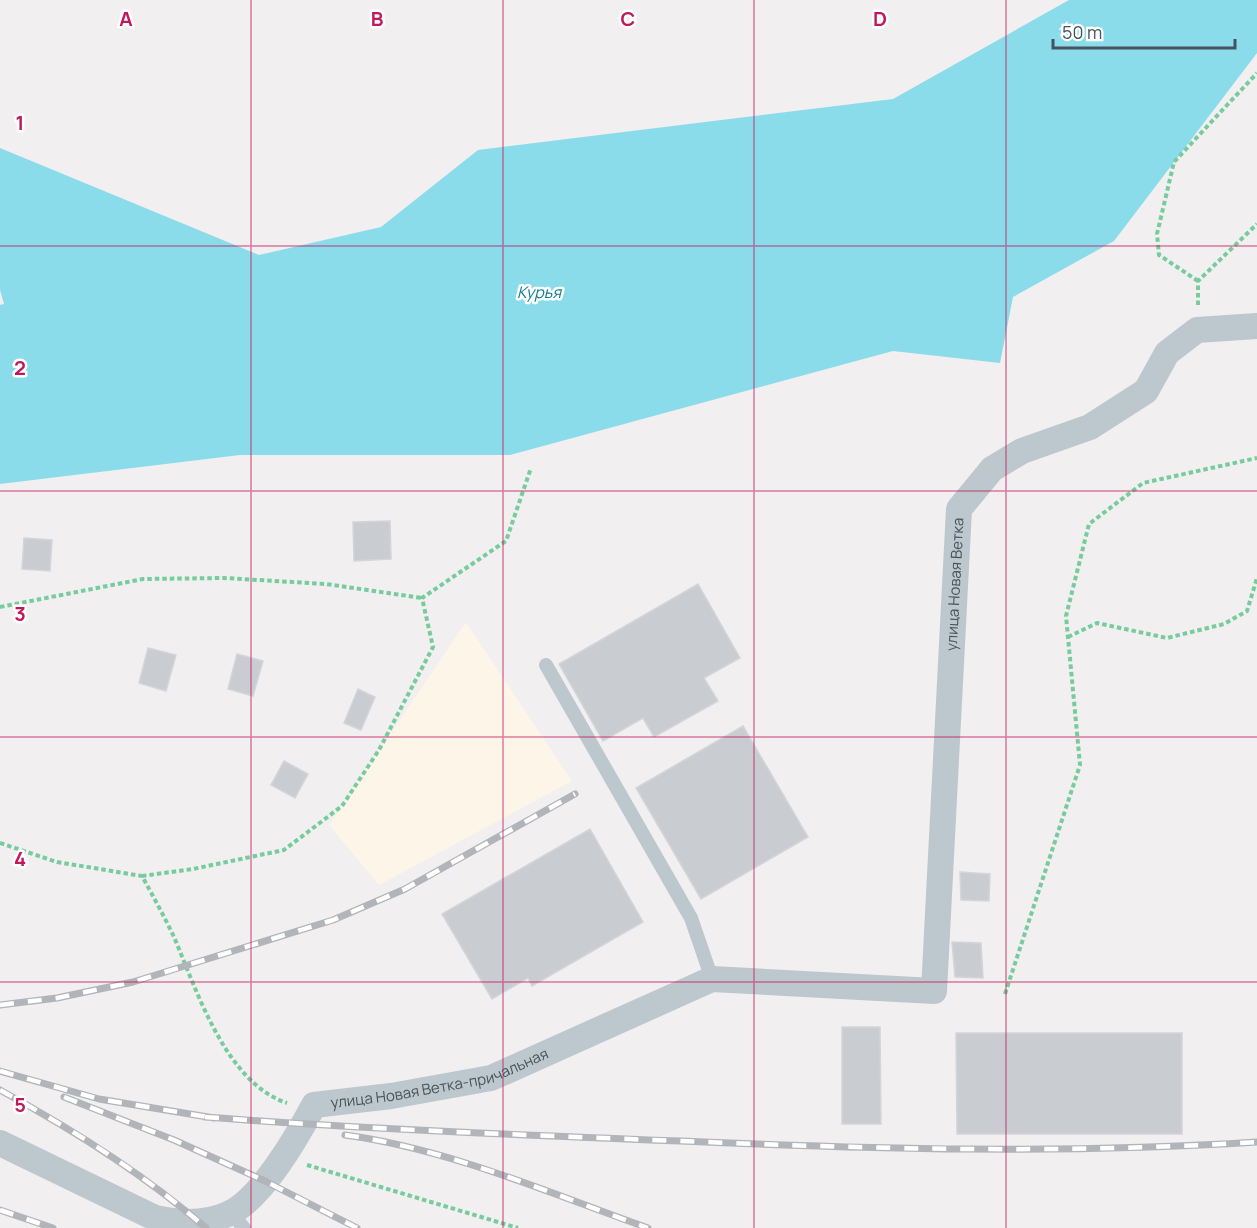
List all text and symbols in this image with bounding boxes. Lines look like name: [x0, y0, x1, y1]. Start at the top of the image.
text: A: [119, 5, 133, 32]
text: B: [371, 5, 384, 32]
text: C: [621, 5, 635, 32]
text: D: [873, 5, 887, 32]
scale bar: [1053, 12, 1234, 50]
text: 50 m: [1062, 20, 1102, 44]
text: 1: [16, 109, 24, 136]
water label: Курья: [517, 281, 562, 303]
text: 2: [14, 354, 26, 381]
street label: улица Новая Ветка: [941, 517, 969, 652]
text: 3: [14, 600, 26, 627]
text: 4: [14, 845, 26, 872]
street label: улица Новая Ветка-причальная: [329, 1043, 552, 1113]
text: 5: [14, 1091, 26, 1118]

